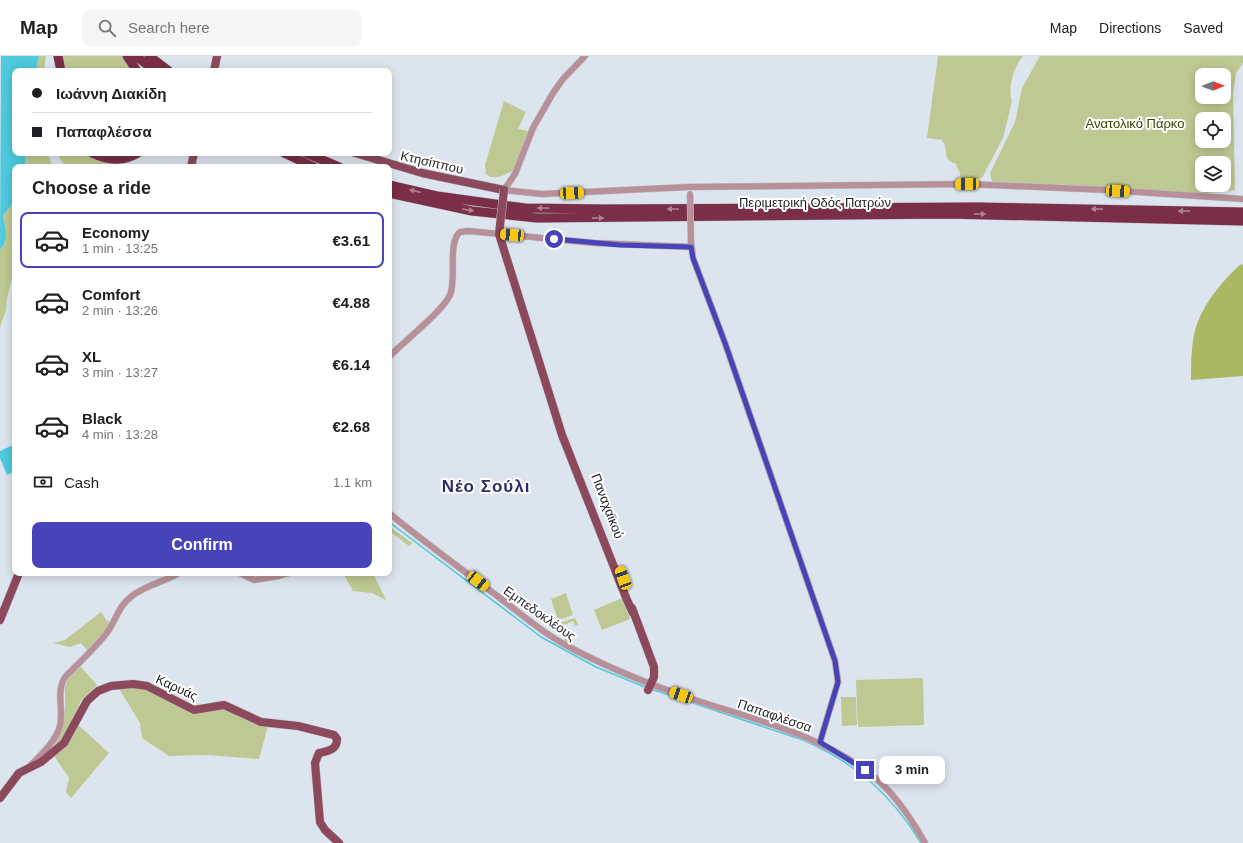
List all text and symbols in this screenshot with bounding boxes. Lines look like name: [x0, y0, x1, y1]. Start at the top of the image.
search box: [82, 10, 362, 46]
text: Map: [20, 17, 58, 38]
icon: search: [96, 17, 118, 39]
text: Search here: [128, 19, 210, 36]
text: Map: [1050, 20, 1077, 36]
text: Directions: [1099, 20, 1161, 36]
text: Saved: [1183, 20, 1223, 36]
north arrow: [1195, 68, 1231, 104]
map controls: [1195, 68, 1231, 192]
text: Ιωάννη Διακίδη: [56, 85, 166, 102]
button: locate: [1195, 112, 1231, 148]
park label: Ανατολικό Πάρκο: [1086, 116, 1184, 131]
text: Παπαφλέσσα: [56, 123, 152, 140]
street label: Κτησίππου: [399, 148, 465, 177]
button: layers: [1195, 156, 1231, 192]
text: Choose a ride: [32, 178, 151, 198]
car: [955, 178, 979, 190]
car: [1106, 184, 1130, 198]
car: [560, 186, 584, 200]
one-way arrow: [408, 187, 421, 193]
street label: Περιμετρική Οδός Πατρών: [739, 195, 891, 210]
one-way arrow: [536, 205, 549, 211]
one-way arrow: [666, 206, 679, 212]
one-way arrow: [1090, 206, 1103, 212]
one-way arrow: [462, 207, 474, 213]
one-way arrow: [1178, 207, 1190, 214]
one-way arrow: [974, 211, 987, 217]
one-way arrow: [592, 215, 605, 221]
icon: car: [34, 222, 70, 258]
text: Economy: [82, 224, 150, 241]
car: [500, 228, 524, 242]
route start: [545, 230, 563, 248]
text: €3.61: [332, 232, 370, 249]
text: 1 min · 13:25: [82, 241, 158, 256]
icon: car: [34, 284, 70, 320]
text: Comfort: [82, 286, 140, 303]
text: €4.88: [332, 294, 370, 311]
text: 2 min · 13:26: [82, 303, 158, 318]
icon: car: [34, 346, 70, 382]
text: XL: [82, 348, 101, 365]
text: €6.14: [332, 356, 370, 373]
text: 3 min · 13:27: [82, 365, 158, 380]
icon: car: [34, 408, 70, 444]
text: Black: [82, 410, 122, 427]
text: €2.68: [332, 418, 370, 435]
text: 4 min · 13:28: [82, 427, 158, 442]
icon: cash: [32, 471, 54, 493]
street label: Παναχαϊκού: [588, 472, 627, 541]
text: Cash: [64, 474, 99, 491]
text: 1.1 km: [333, 475, 372, 490]
district label: Νέο Σούλι: [442, 477, 530, 496]
button: Confirm: [32, 522, 372, 568]
car: [613, 565, 633, 591]
car: [465, 569, 491, 593]
street label: Εμπεδοκλέους: [501, 583, 579, 644]
street label: Καρυάς: [154, 671, 200, 704]
car: [668, 685, 694, 705]
street label: Παπαφλέσσα: [736, 696, 814, 735]
callout: 3 min: [879, 756, 945, 784]
route end: [856, 761, 874, 779]
text: 3 min: [895, 762, 929, 777]

